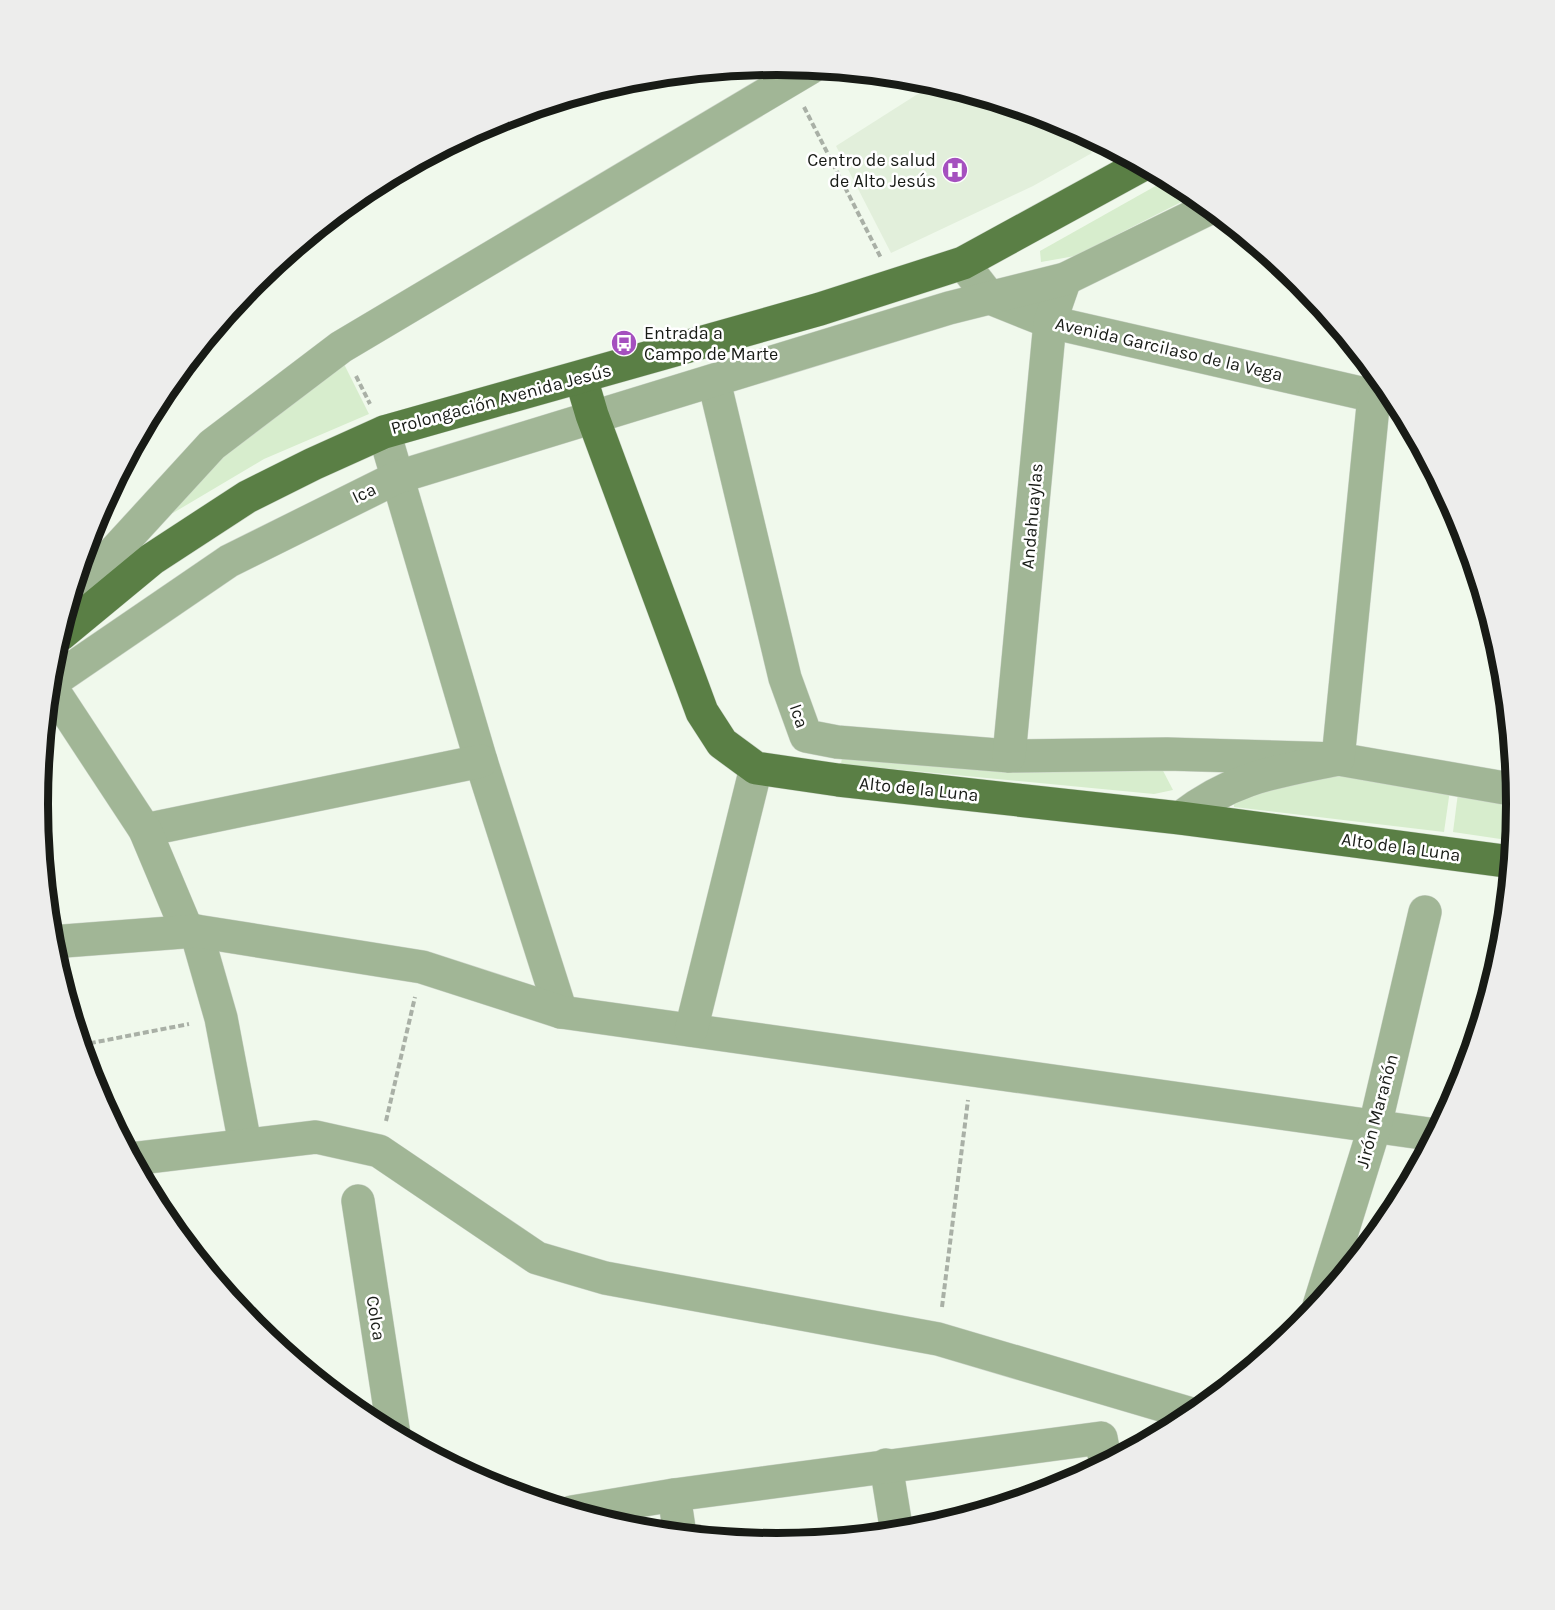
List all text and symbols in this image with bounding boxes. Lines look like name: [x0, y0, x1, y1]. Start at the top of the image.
place label: Centro de salud de Alto Jesús: [807, 149, 936, 192]
hospital icon: Centro de salud de Alto Jesús: [940, 155, 970, 185]
street label: Avenida Garcilaso de la Vega: [1053, 312, 1285, 386]
place label: Entrada a Campo de Marte: [644, 322, 778, 365]
bus stop icon: Entrada a Campo de Marte: [609, 328, 639, 358]
street label: Prolongación Avenida Jesús: [388, 359, 614, 439]
street label: Andahuaylas: [1016, 462, 1048, 570]
street label: Ica: [348, 478, 380, 508]
street label: Ica: [785, 701, 813, 731]
street label: Alto de la Luna: [858, 772, 980, 806]
street label: Alto de la Luna: [1340, 828, 1462, 866]
street label: Jirón Marañón: [1351, 1052, 1403, 1170]
street label: Colca: [362, 1294, 390, 1342]

